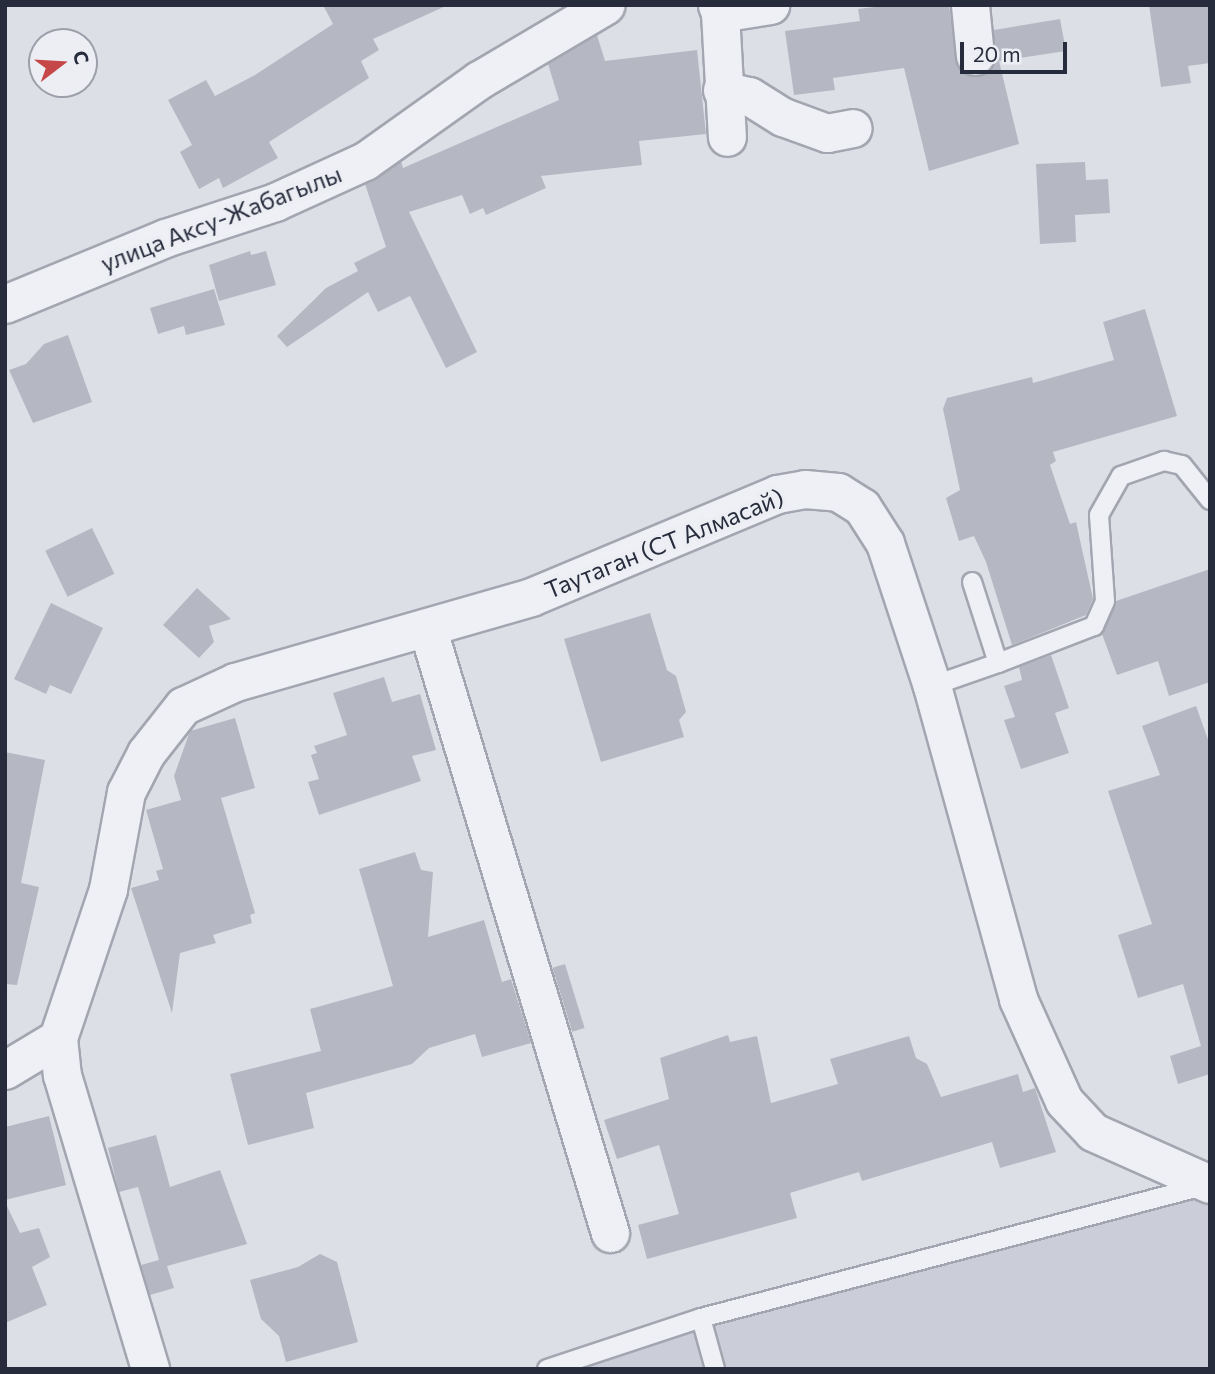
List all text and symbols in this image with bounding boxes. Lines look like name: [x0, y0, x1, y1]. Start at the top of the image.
north arrow: [28, 28, 98, 98]
scale bar: [963, 28, 1070, 72]
text: 20 m: [973, 41, 1021, 66]
text: С: [69, 48, 95, 67]
street label: улица Аксу-Жабагылы: [97, 159, 345, 277]
street label: Таутаган (СТ Алмасай): [540, 482, 788, 604]

